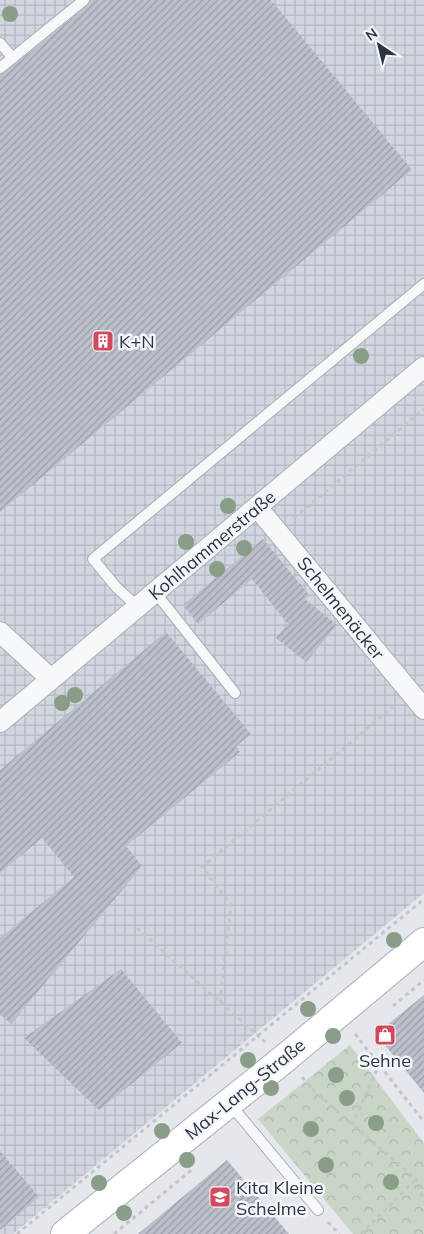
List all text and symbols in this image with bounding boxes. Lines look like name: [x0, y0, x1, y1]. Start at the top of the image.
north arrow: [354, 20, 404, 70]
text: N: [362, 24, 381, 45]
building icon: K+N: [91, 329, 115, 353]
place label: K+N: [119, 330, 155, 353]
street label: Kohlhammerstraße: [144, 485, 280, 605]
street label: Schelmenäcker: [292, 552, 390, 665]
shop icon: Sehne: [373, 1023, 397, 1047]
street label: Max-Lang-Straße: [180, 1033, 310, 1145]
place label: Sehne: [359, 1049, 411, 1072]
place label: Kita Kleine Schelme: [236, 1176, 324, 1220]
school or university icon: Kita Kleine Schelme: [208, 1185, 232, 1209]

